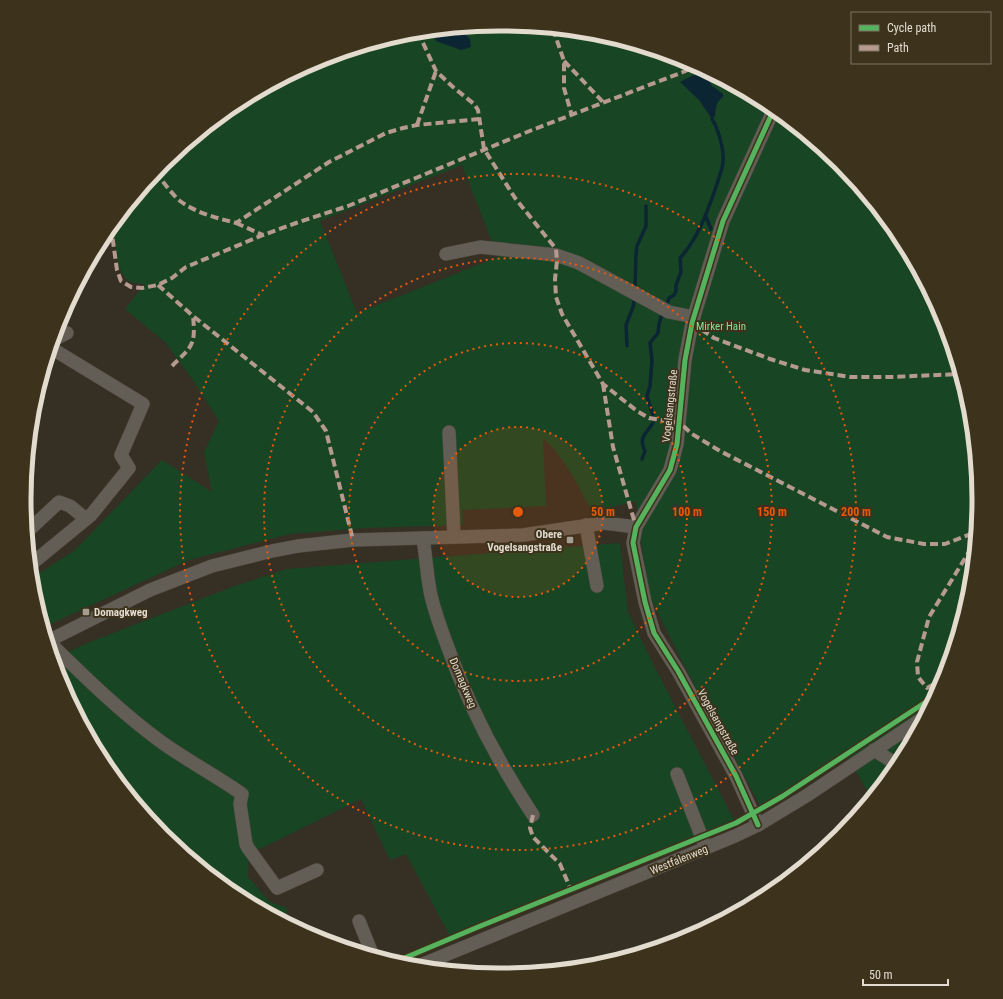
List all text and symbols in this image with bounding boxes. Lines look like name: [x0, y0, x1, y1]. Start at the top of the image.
legend: [851, 12, 991, 64]
text: Cycle path: [887, 21, 937, 35]
text: Path: [887, 41, 909, 55]
park label: Mirker Hain: [696, 320, 746, 333]
street label: Vogelsangstraße: [660, 369, 680, 443]
centre of rings: [511, 505, 525, 519]
text: 50 m: [591, 505, 615, 519]
text: 100 m: [672, 505, 702, 519]
text: 150 m: [757, 505, 787, 519]
text: 200 m: [841, 505, 871, 519]
place label: Obere Vogelsangstraße: [487, 528, 562, 554]
marker: Obere Vogelsangstraße: [565, 535, 575, 545]
place label: Domagkweg: [94, 606, 148, 619]
marker: Domagkweg: [81, 607, 91, 617]
street label: Domagkweg: [447, 656, 479, 710]
street label: Vogelsangstraße: [695, 687, 741, 757]
street label: Westfalenweg: [648, 843, 710, 877]
scale bar: [863, 961, 948, 987]
text: 50 m: [869, 968, 893, 982]

